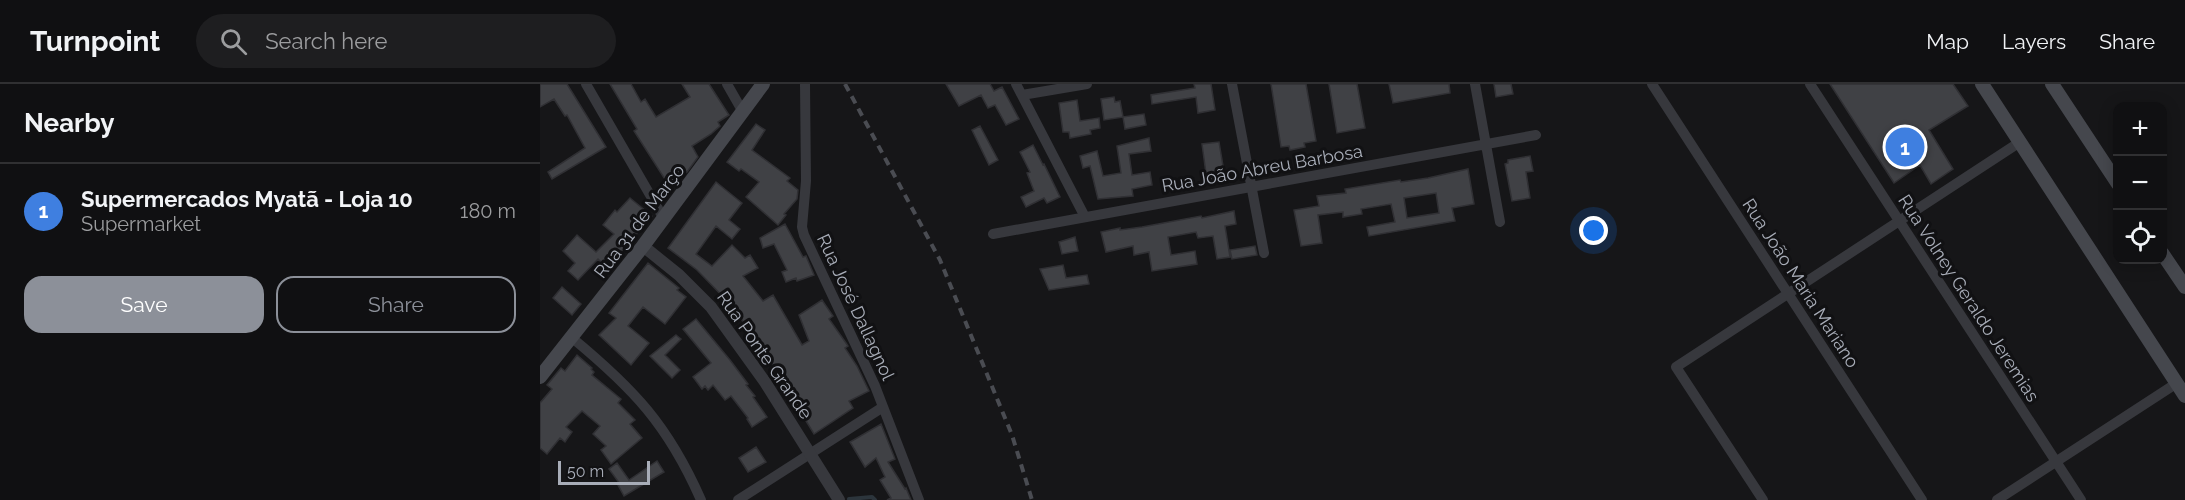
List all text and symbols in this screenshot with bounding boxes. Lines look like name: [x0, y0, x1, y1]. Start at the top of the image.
search box: [196, 14, 616, 68]
text: Turnpoint: [30, 25, 160, 58]
icon: search: [217, 25, 250, 58]
text: Search here: [265, 28, 387, 54]
text: Map: [1926, 29, 1969, 54]
text: Layers: [2002, 29, 2066, 54]
text: Share: [2099, 29, 2155, 54]
map controls: [2113, 102, 2167, 264]
button: +: [2113, 102, 2167, 156]
text: Nearby: [24, 108, 114, 138]
pin: 1: [1886, 124, 1924, 170]
street label: Rua João Abreu Barbosa: [1160, 140, 1364, 196]
button: −: [2113, 156, 2167, 210]
street label: Rua 31 de Março: [589, 160, 689, 282]
text: Supermercados Myatã - Loja 10: [81, 186, 413, 212]
street label: Rua Volney Geraldo Jeremias: [1894, 191, 2044, 406]
street label: Rua João Maria Mariano: [1738, 194, 1864, 372]
text: 1: [39, 199, 48, 223]
text: 180 m: [460, 199, 516, 223]
button: locate: [2113, 210, 2167, 264]
text: Supermarket: [81, 212, 201, 236]
your location: [1579, 216, 1608, 245]
street label: Rua José Dallagnol: [813, 231, 899, 383]
button: Save: [24, 276, 264, 333]
button: Share: [276, 276, 516, 333]
street label: Rua Ponte Grande: [713, 287, 817, 423]
scale bar: [558, 458, 650, 486]
text: 50 m: [567, 462, 604, 481]

